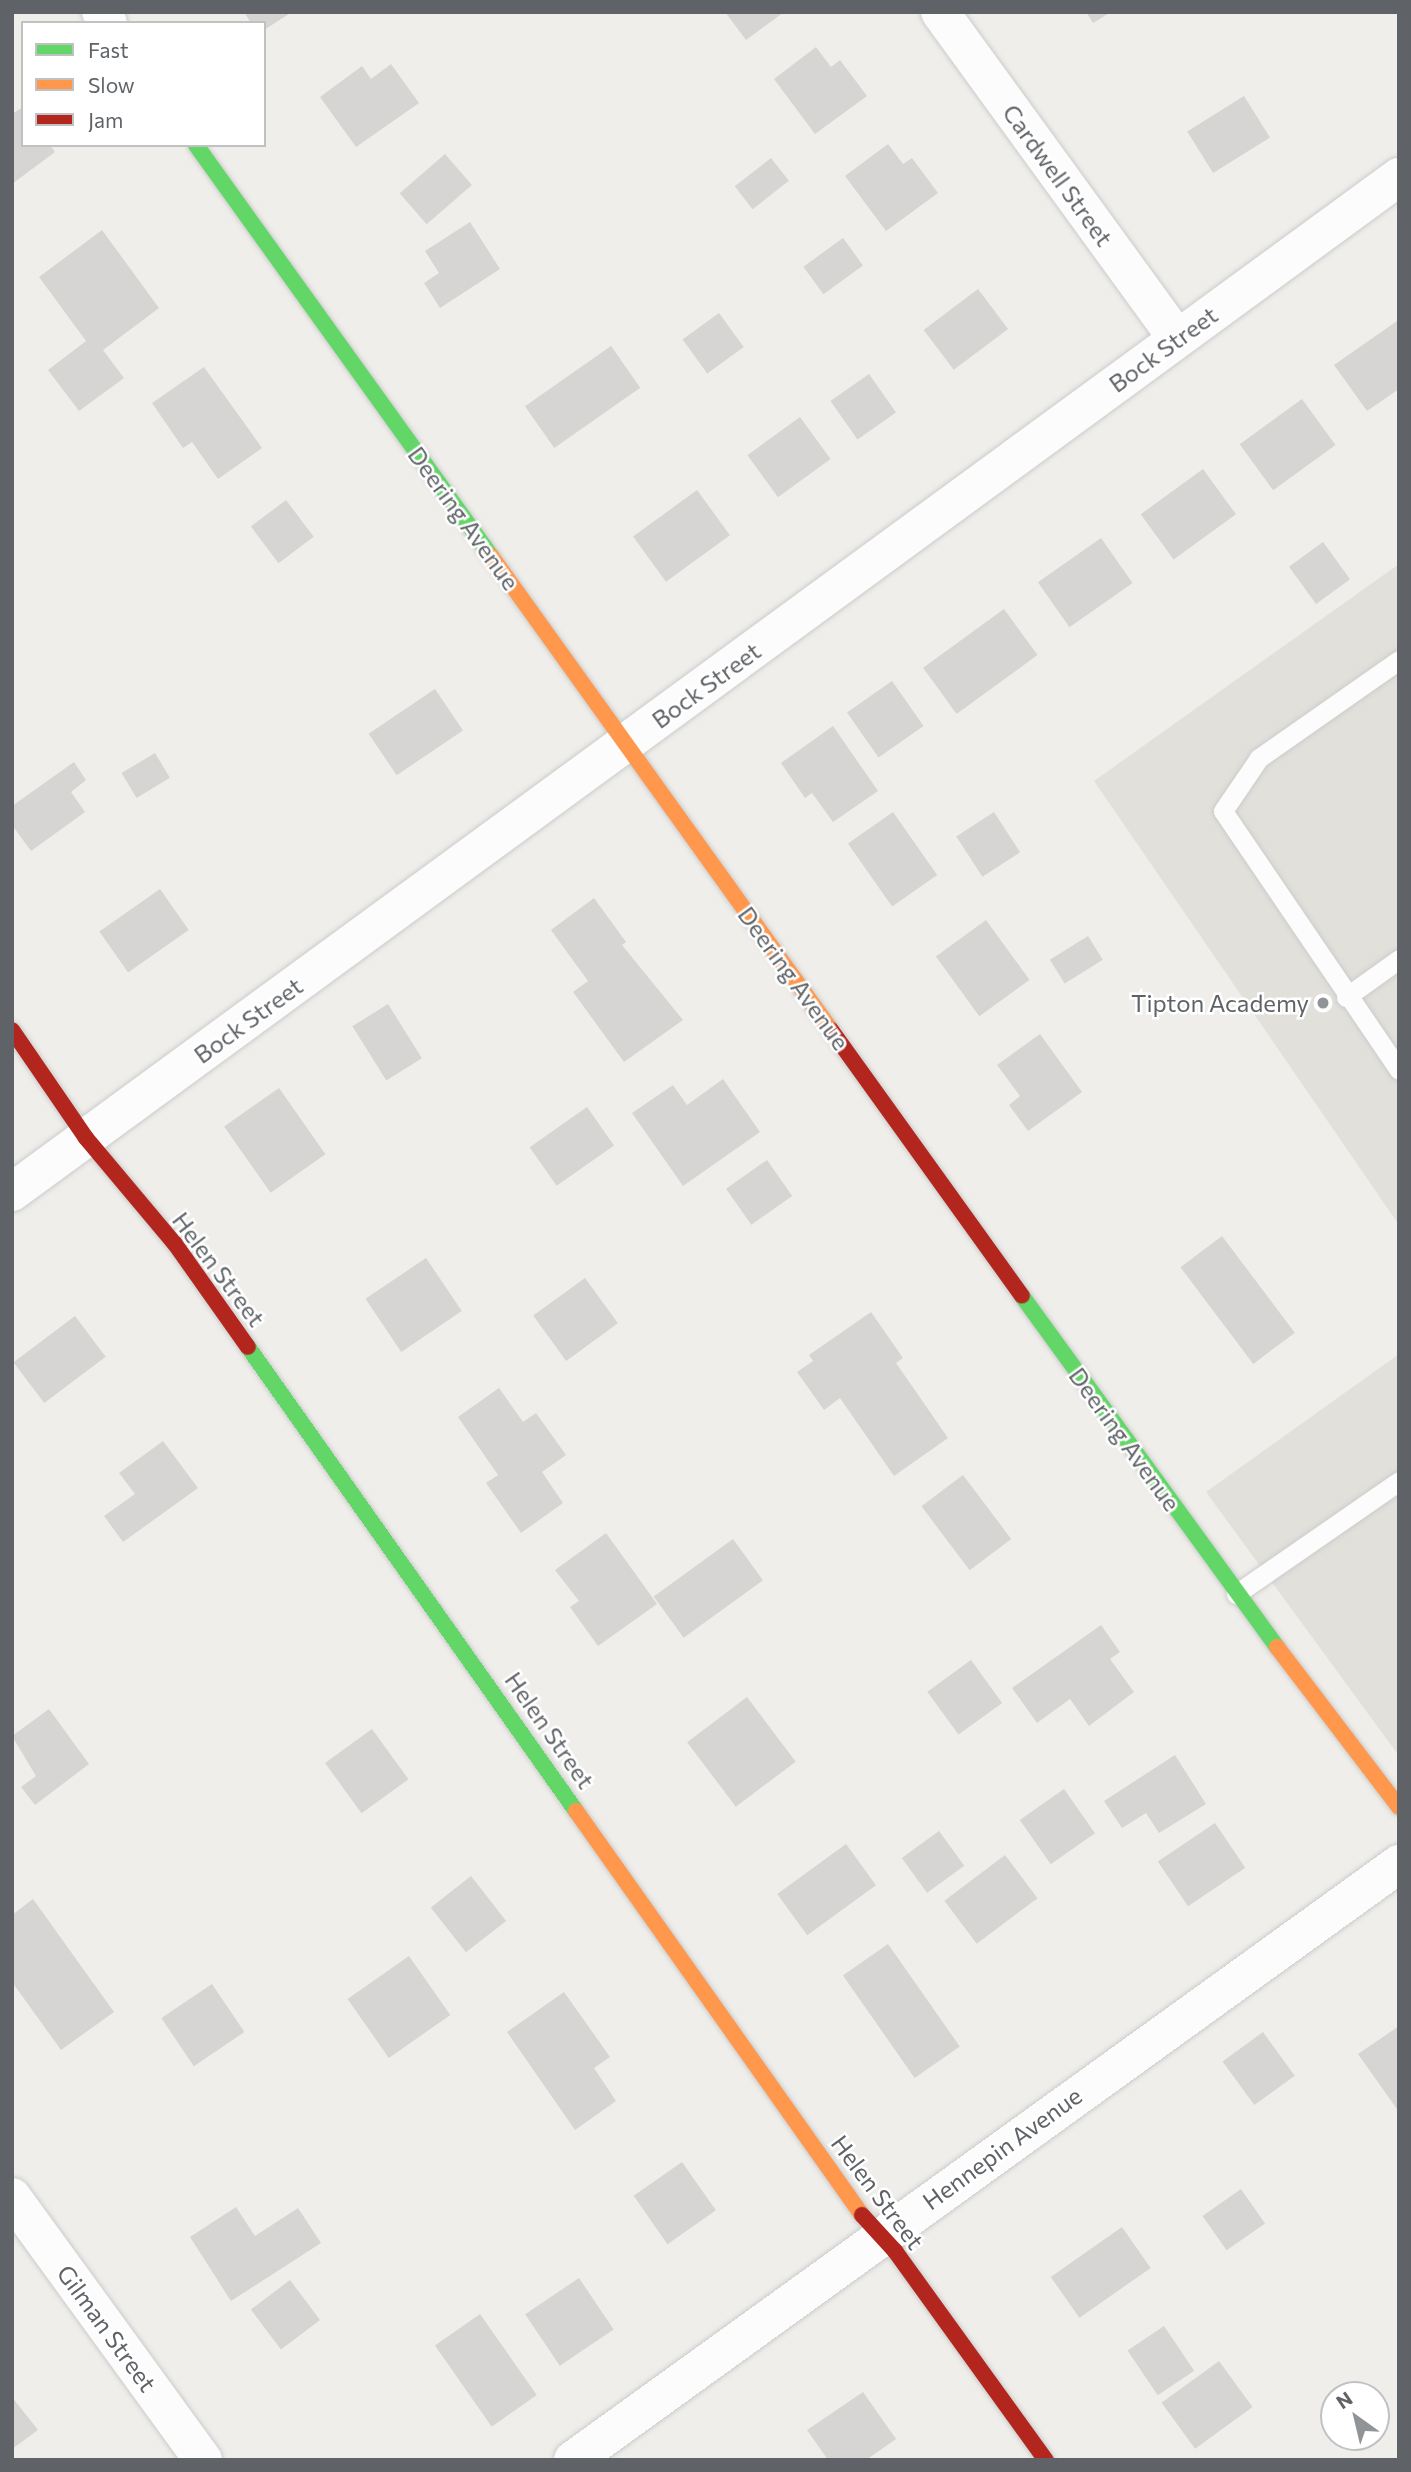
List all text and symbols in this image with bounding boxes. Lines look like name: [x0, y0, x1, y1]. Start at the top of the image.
legend: [21, 21, 266, 147]
text: Fast: [88, 37, 129, 62]
text: Slow: [88, 72, 135, 97]
street label: Cardwell Street: [997, 99, 1119, 251]
text: Jam: [88, 107, 123, 132]
street label: Bock Street: [1103, 300, 1223, 398]
street label: Deering Avenue: [402, 441, 526, 595]
street label: Bock Street: [646, 636, 766, 734]
street label: Deering Avenue: [732, 901, 856, 1055]
street label: Bock Street: [188, 971, 308, 1069]
place label: Tipton Academy: [1131, 989, 1309, 1017]
marker: Tipton Academy: [1315, 995, 1331, 1011]
street label: Helen Street: [167, 1206, 271, 1332]
street label: Deering Avenue: [1063, 1362, 1187, 1516]
street label: Helen Street: [499, 1666, 601, 1794]
street label: Hennepin Avenue: [917, 2081, 1087, 2215]
street label: Helen Street: [826, 2129, 930, 2255]
street label: Gilman Street: [51, 2259, 163, 2397]
north arrow: [1320, 2381, 1390, 2451]
text: N: [1332, 2386, 1356, 2413]

